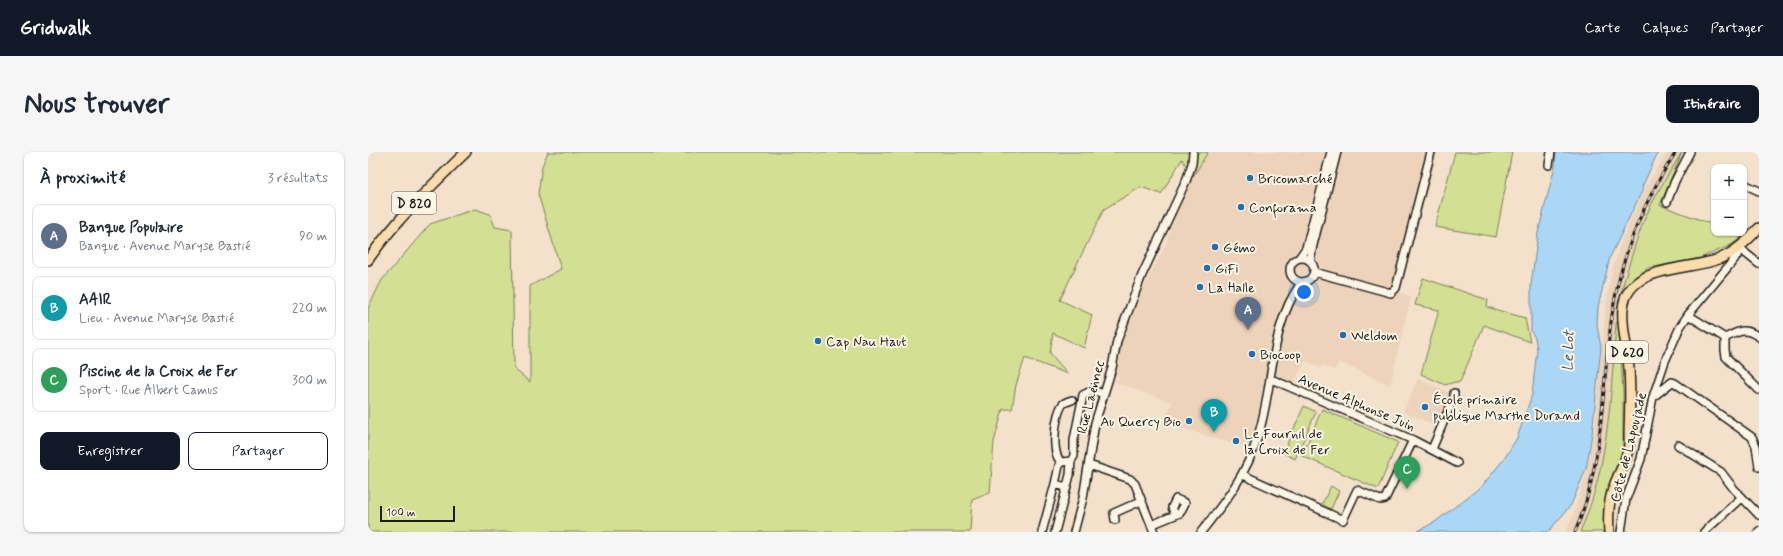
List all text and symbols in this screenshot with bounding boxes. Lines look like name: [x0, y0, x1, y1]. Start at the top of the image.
text: Gridwalk: [20, 16, 91, 41]
text: Carte: [1584, 19, 1620, 37]
text: Calques: [1642, 19, 1688, 37]
text: Partager: [1710, 19, 1763, 37]
button: Itinéraire: [1666, 85, 1759, 123]
text: Nous trouver: [24, 86, 169, 123]
map controls: [1711, 164, 1747, 236]
button: +: [1711, 164, 1747, 200]
text: À proximité: [40, 167, 125, 189]
text: 3 résultats: [268, 170, 328, 187]
place label: Bricomarché: [1258, 170, 1332, 188]
marker: Bricomarché: [1245, 173, 1255, 183]
road number: D 820: [392, 192, 436, 214]
place label: Conforama: [1249, 199, 1317, 219]
button: −: [1711, 200, 1747, 236]
marker: Conforama: [1236, 202, 1246, 212]
text: Banque Populaire: [79, 218, 183, 238]
text: A: [50, 228, 58, 245]
text: 90 m: [299, 228, 327, 245]
text: Banque · Avenue Maryse Bastié: [79, 238, 250, 255]
place label: Gémo: [1223, 239, 1256, 257]
marker: Gémo: [1210, 242, 1220, 252]
place label: GiFi: [1215, 260, 1239, 278]
marker: GiFi: [1202, 263, 1212, 273]
place label: La Halle: [1208, 279, 1255, 297]
marker: La Halle: [1195, 282, 1205, 292]
your location: [1294, 282, 1314, 302]
text: AAIR: [79, 290, 112, 310]
pin: A: [1235, 297, 1261, 330]
text: B: [50, 300, 58, 317]
text: 220 m: [292, 300, 327, 317]
text: Lieu · Avenue Maryse Bastié: [79, 310, 234, 327]
place label: Weldom: [1351, 327, 1398, 345]
water label: Le Lot: [1558, 328, 1580, 372]
marker: Weldom: [1338, 330, 1348, 340]
place label: Cap Nau Haut: [826, 333, 906, 351]
marker: Cap Nau Haut: [813, 336, 823, 346]
road number: D 620: [1606, 341, 1648, 363]
place label: Biocoop: [1260, 346, 1301, 364]
marker: Biocoop: [1247, 349, 1257, 359]
street label: Rue Laënnec: [1073, 358, 1109, 436]
text: Piscine de la Croix de Fer: [79, 362, 238, 382]
street label: Avenue Alphonse Juin: [1295, 370, 1418, 436]
text: C: [49, 372, 59, 389]
text: 300 m: [292, 372, 327, 389]
text: Sport · Rue Albert Camus: [79, 382, 218, 399]
street label: Côte de Lapoujade: [1607, 390, 1651, 504]
place label: École primaire publique Marthe Durand: [1433, 391, 1580, 425]
pin: B: [1201, 399, 1227, 432]
marker: École primaire publique Marthe Durand: [1420, 402, 1430, 412]
place label: Au Quercy Bio: [1100, 413, 1181, 431]
marker: Au Quercy Bio: [1184, 416, 1194, 426]
place label: Le Fournil de la Croix de Fer: [1244, 425, 1330, 459]
button: Enregistrer: [40, 432, 180, 470]
button: Partager: [188, 432, 328, 470]
marker: Le Fournil de la Croix de Fer: [1231, 436, 1241, 446]
pin: C: [1394, 456, 1420, 489]
scale bar: [380, 504, 455, 523]
text: 100 m: [386, 506, 416, 520]

